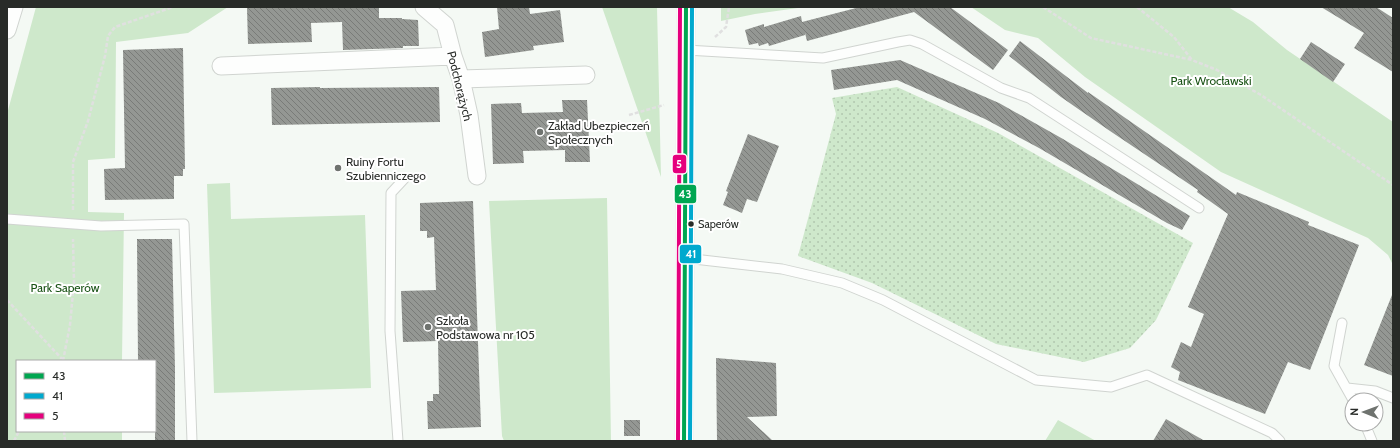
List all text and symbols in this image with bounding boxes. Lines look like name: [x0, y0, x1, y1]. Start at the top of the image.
street label: Podchorążych: [444, 49, 476, 123]
park label: Park Wrocławski: [1170, 73, 1252, 88]
place label: Zakład Ubezpieczeń Społecznych: [548, 118, 650, 147]
marker: Zakład Ubezpieczeń Społecznych: [535, 127, 545, 137]
place label: Ruiny Fortu Szubienniczego: [346, 154, 426, 183]
line badge: 5: [672, 154, 687, 174]
text: 5: [676, 157, 682, 171]
marker: Ruiny Fortu Szubienniczego: [333, 163, 343, 173]
line badge: 43: [674, 184, 697, 204]
text: 43: [679, 187, 691, 201]
place label: Saperów: [698, 217, 739, 231]
marker: Saperów: [686, 219, 696, 229]
line badge: 41: [679, 244, 702, 264]
text: 41: [686, 247, 696, 261]
park label: Park Saperów: [31, 280, 100, 295]
place label: Szkoła Podstawowa nr 105: [436, 313, 535, 342]
marker: Szkoła Podstawowa nr 105: [423, 322, 433, 332]
legend: [16, 360, 156, 432]
text: 43: [52, 368, 65, 383]
text: 41: [52, 388, 63, 403]
north arrow: [1344, 392, 1384, 432]
text: 5: [52, 408, 59, 423]
text: N: [1347, 408, 1361, 416]

